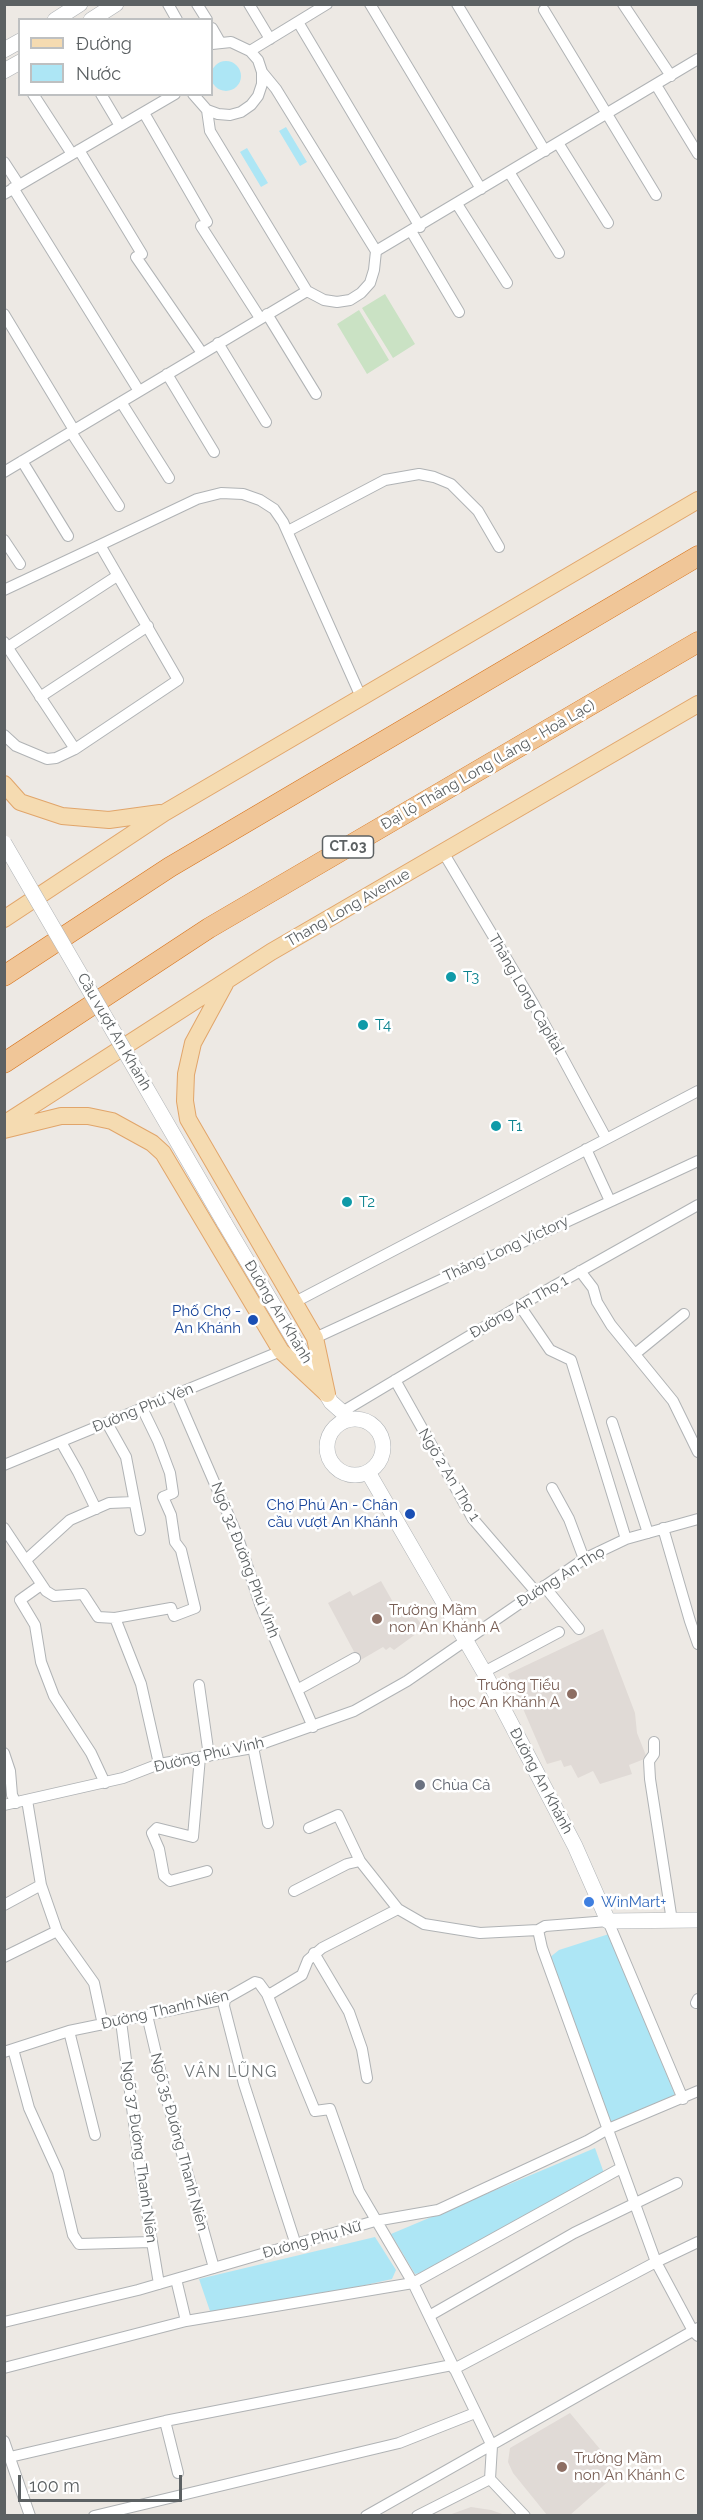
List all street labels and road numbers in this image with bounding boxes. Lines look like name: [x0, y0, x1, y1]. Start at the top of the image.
street label: Đại lộ Thăng Long (Láng - Hoà Lạc): [378, 696, 598, 834]
road number: CT.03: [322, 836, 374, 858]
street label: Thang Long Avenue: [283, 865, 413, 951]
street label: Thăng Long Capital: [484, 931, 568, 1057]
street label: Cầu vượt An Khánh: [73, 970, 155, 1094]
street label: Thăng Long Victory: [440, 1212, 572, 1286]
street label: Đường An Khánh: [240, 1257, 316, 1367]
street label: Đường An Thọ 1: [467, 1272, 571, 1342]
street label: Đường Phú Yên: [90, 1380, 196, 1436]
street label: Ngõ 2 An Thọ 1: [414, 1425, 484, 1525]
street label: Ngõ 32 Đường Phú Vinh: [207, 1480, 283, 1640]
street label: Đường An Thọ: [514, 1543, 608, 1611]
street label: Đường An Khánh: [506, 1725, 576, 1837]
street label: Đường Phú Vinh: [152, 1734, 266, 1776]
street label: Đường Thanh Niên: [100, 1987, 230, 2033]
street label: Ngõ 35 Đường Thanh Niên: [147, 2051, 211, 2233]
street label: Ngõ 37 Đường Thanh Niên: [117, 2060, 161, 2244]
street label: Đường Phụ Nữ: [261, 2217, 363, 2263]

